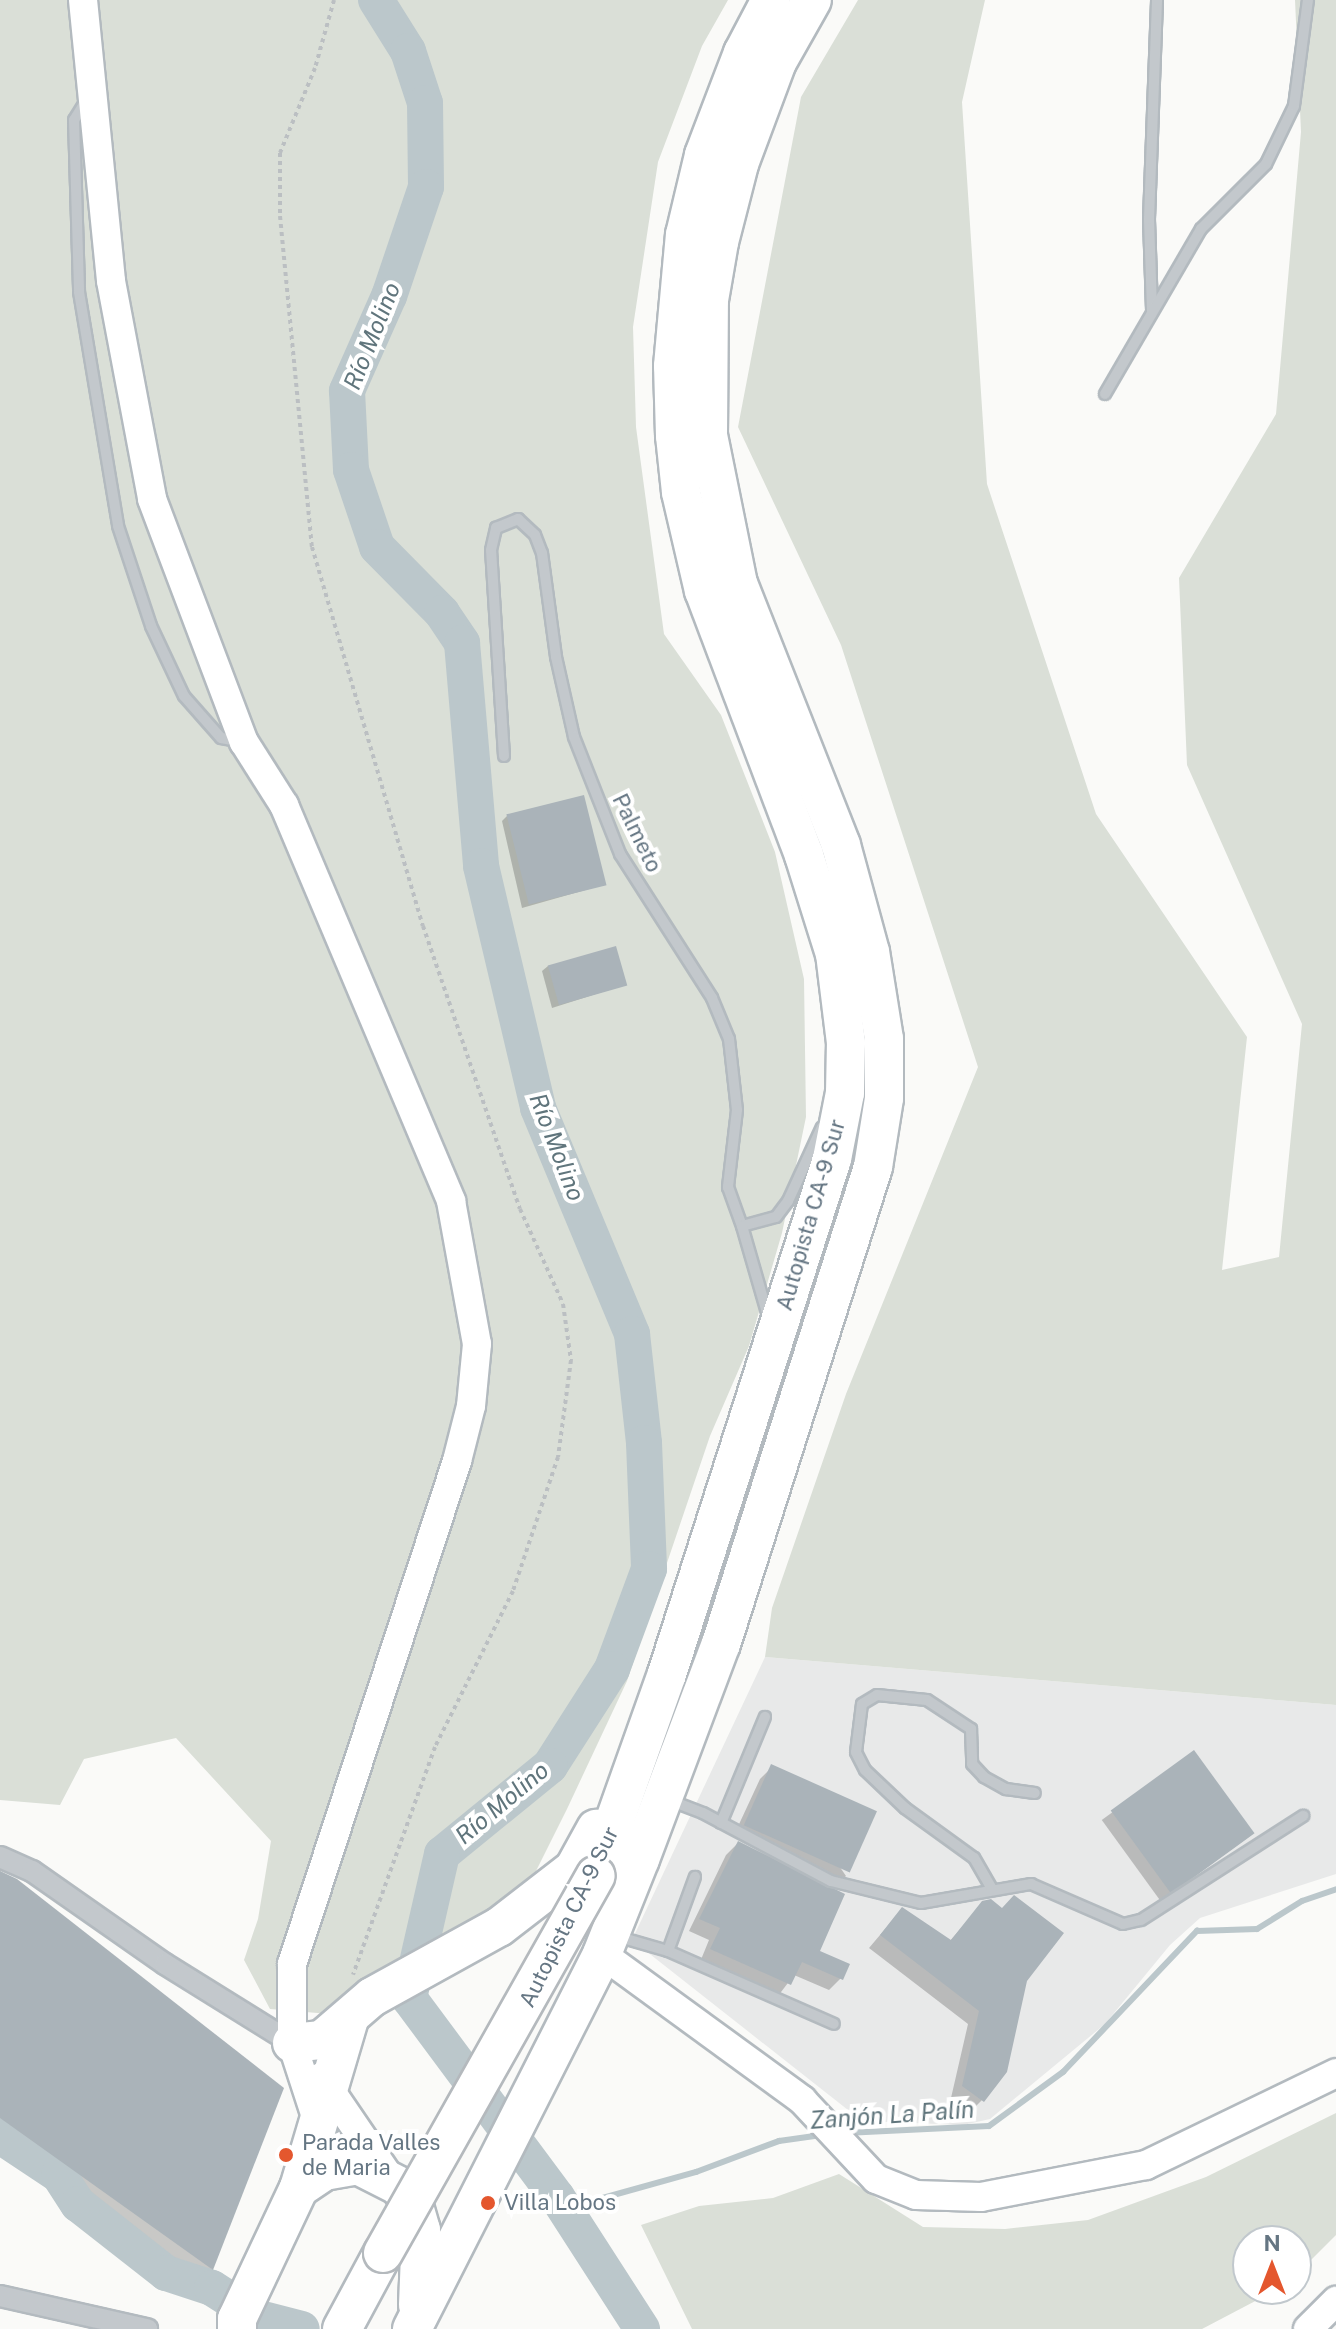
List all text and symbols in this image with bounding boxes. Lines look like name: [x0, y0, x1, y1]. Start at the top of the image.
water label: Río Molino: [337, 278, 407, 394]
street label: Palmeto: [607, 789, 667, 877]
water label: Río Molino: [523, 1089, 591, 1205]
street label: Autopista CA-9 Sur: [771, 1116, 851, 1314]
water label: Río Molino: [449, 1756, 555, 1850]
street label: Autopista CA-9 Sur: [514, 1822, 624, 2012]
water label: Zanjón La Palín: [809, 2095, 975, 2135]
place label: Parada Valles de Maria: [302, 2129, 441, 2180]
marker: Parada Valles de Maria: [277, 2146, 295, 2164]
place label: Villa Lobos: [504, 2190, 616, 2216]
marker: Villa Lobos: [479, 2194, 497, 2212]
north arrow: [1232, 2225, 1312, 2305]
text: N: [1263, 2230, 1281, 2256]

